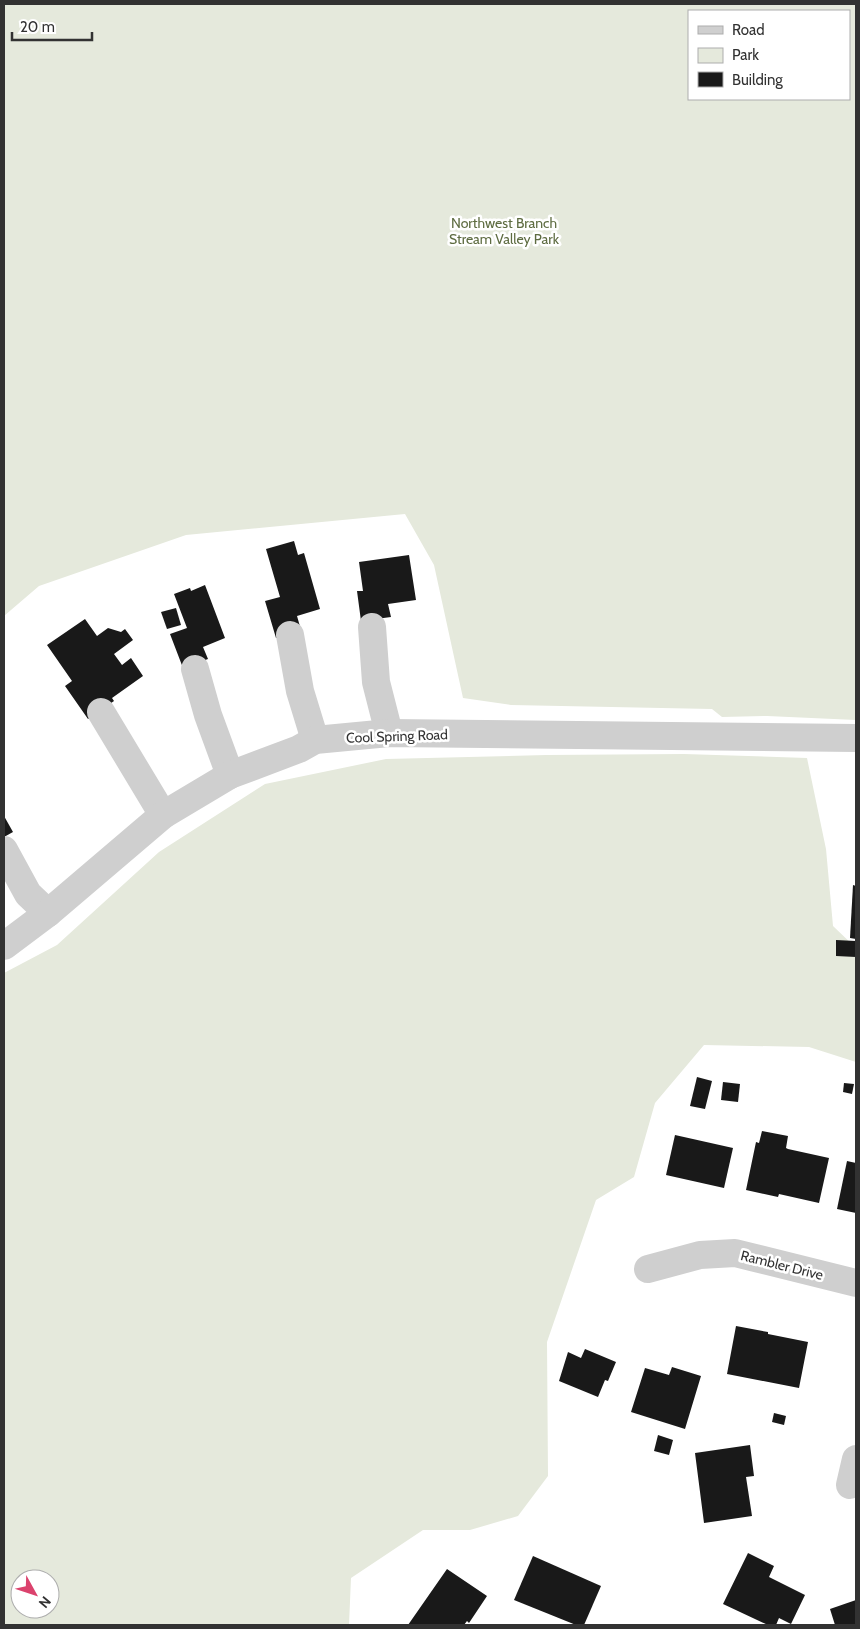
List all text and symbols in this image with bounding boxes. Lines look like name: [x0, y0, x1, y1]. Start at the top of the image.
scale bar: [12, 10, 92, 42]
legend: [688, 10, 850, 100]
text: 20 m: [20, 18, 55, 36]
text: Road: [732, 21, 765, 39]
text: Park: [732, 46, 759, 64]
text: Building: [732, 71, 783, 89]
park label: Northwest Branch Stream Valley Park: [449, 214, 560, 248]
street label: Cool Spring Road: [346, 725, 448, 747]
street label: Rambler Drive: [739, 1246, 825, 1284]
north arrow: [10, 1569, 60, 1619]
text: N: [35, 1593, 55, 1612]

